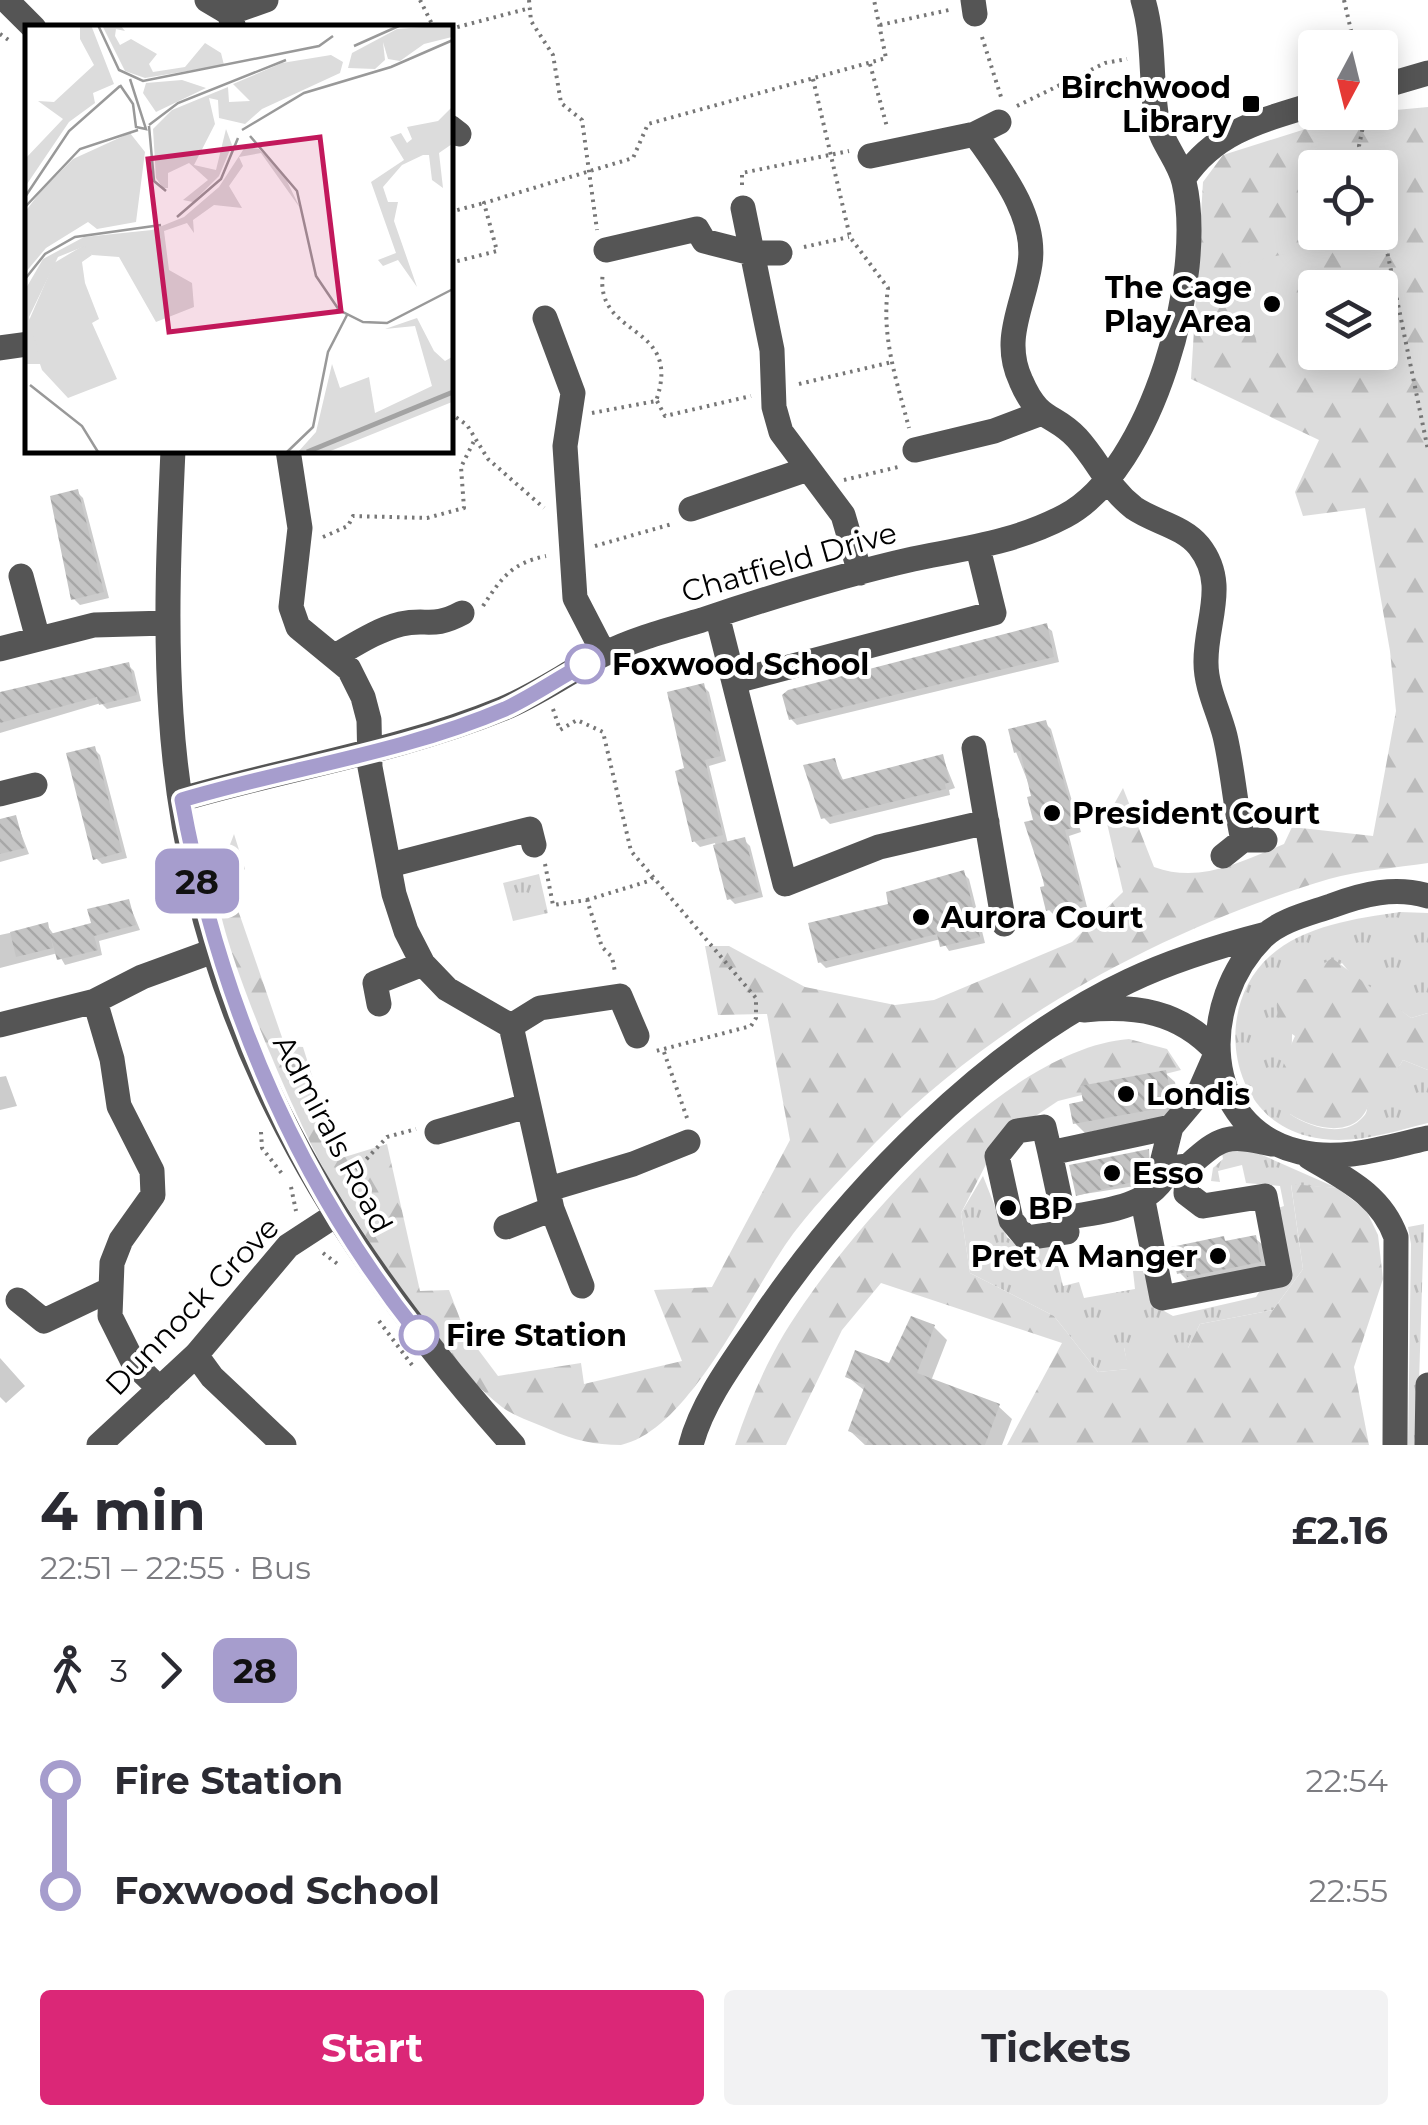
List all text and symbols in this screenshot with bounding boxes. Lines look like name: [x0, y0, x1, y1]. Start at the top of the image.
inset map: [25, 25, 452, 452]
north arrow: [1298, 30, 1398, 130]
map controls: [1298, 30, 1398, 370]
place label: Birchwood Library: [1061, 69, 1232, 140]
marker: Birchwood Library: [1240, 93, 1262, 115]
button: locate: [1298, 150, 1398, 250]
place label: The Cage Play Area: [1104, 269, 1252, 340]
button: layers: [1298, 270, 1398, 370]
marker: The Cage Play Area: [1261, 293, 1283, 315]
street label: Chatfield Drive: [677, 514, 901, 610]
marker: Foxwood School: [566, 645, 604, 683]
place label: Foxwood School: [612, 646, 869, 683]
place label: President Court: [1072, 795, 1320, 832]
marker: President Court: [1041, 802, 1063, 824]
line badge: 28: [152, 848, 242, 914]
text: 28: [175, 860, 219, 903]
place label: Aurora Court: [940, 899, 1143, 936]
marker: Aurora Court: [910, 906, 932, 928]
street label: Admirals Road: [265, 1029, 401, 1239]
place label: Londis: [1146, 1076, 1250, 1113]
marker: Londis: [1115, 1083, 1137, 1105]
place label: Esso: [1132, 1155, 1204, 1192]
marker: Esso: [1101, 1162, 1123, 1184]
place label: BP: [1028, 1190, 1073, 1227]
marker: BP: [997, 1197, 1019, 1219]
street label: Dunnock Grove: [97, 1209, 287, 1403]
place label: Pret A Manger: [971, 1238, 1198, 1275]
marker: Pret A Manger: [1207, 1245, 1229, 1267]
marker: Fire Station: [400, 1316, 438, 1354]
place label: Fire Station: [446, 1317, 627, 1354]
text: 4 min: [40, 1477, 206, 1544]
text: £2.16: [1292, 1507, 1388, 1554]
text: 22:51 – 22:55 · Bus: [40, 1548, 311, 1587]
icon: walk: [40, 1643, 95, 1698]
icon: forward: [143, 1643, 198, 1698]
text: 28: [233, 1649, 277, 1692]
text: 3: [110, 1651, 128, 1690]
text: Fire Station: [114, 1757, 343, 1804]
text: 22:54: [1306, 1761, 1388, 1800]
text: Foxwood School: [114, 1867, 440, 1914]
text: 22:55: [1309, 1871, 1388, 1910]
button: Start: [40, 1990, 704, 2105]
button: Tickets: [724, 1990, 1388, 2105]

